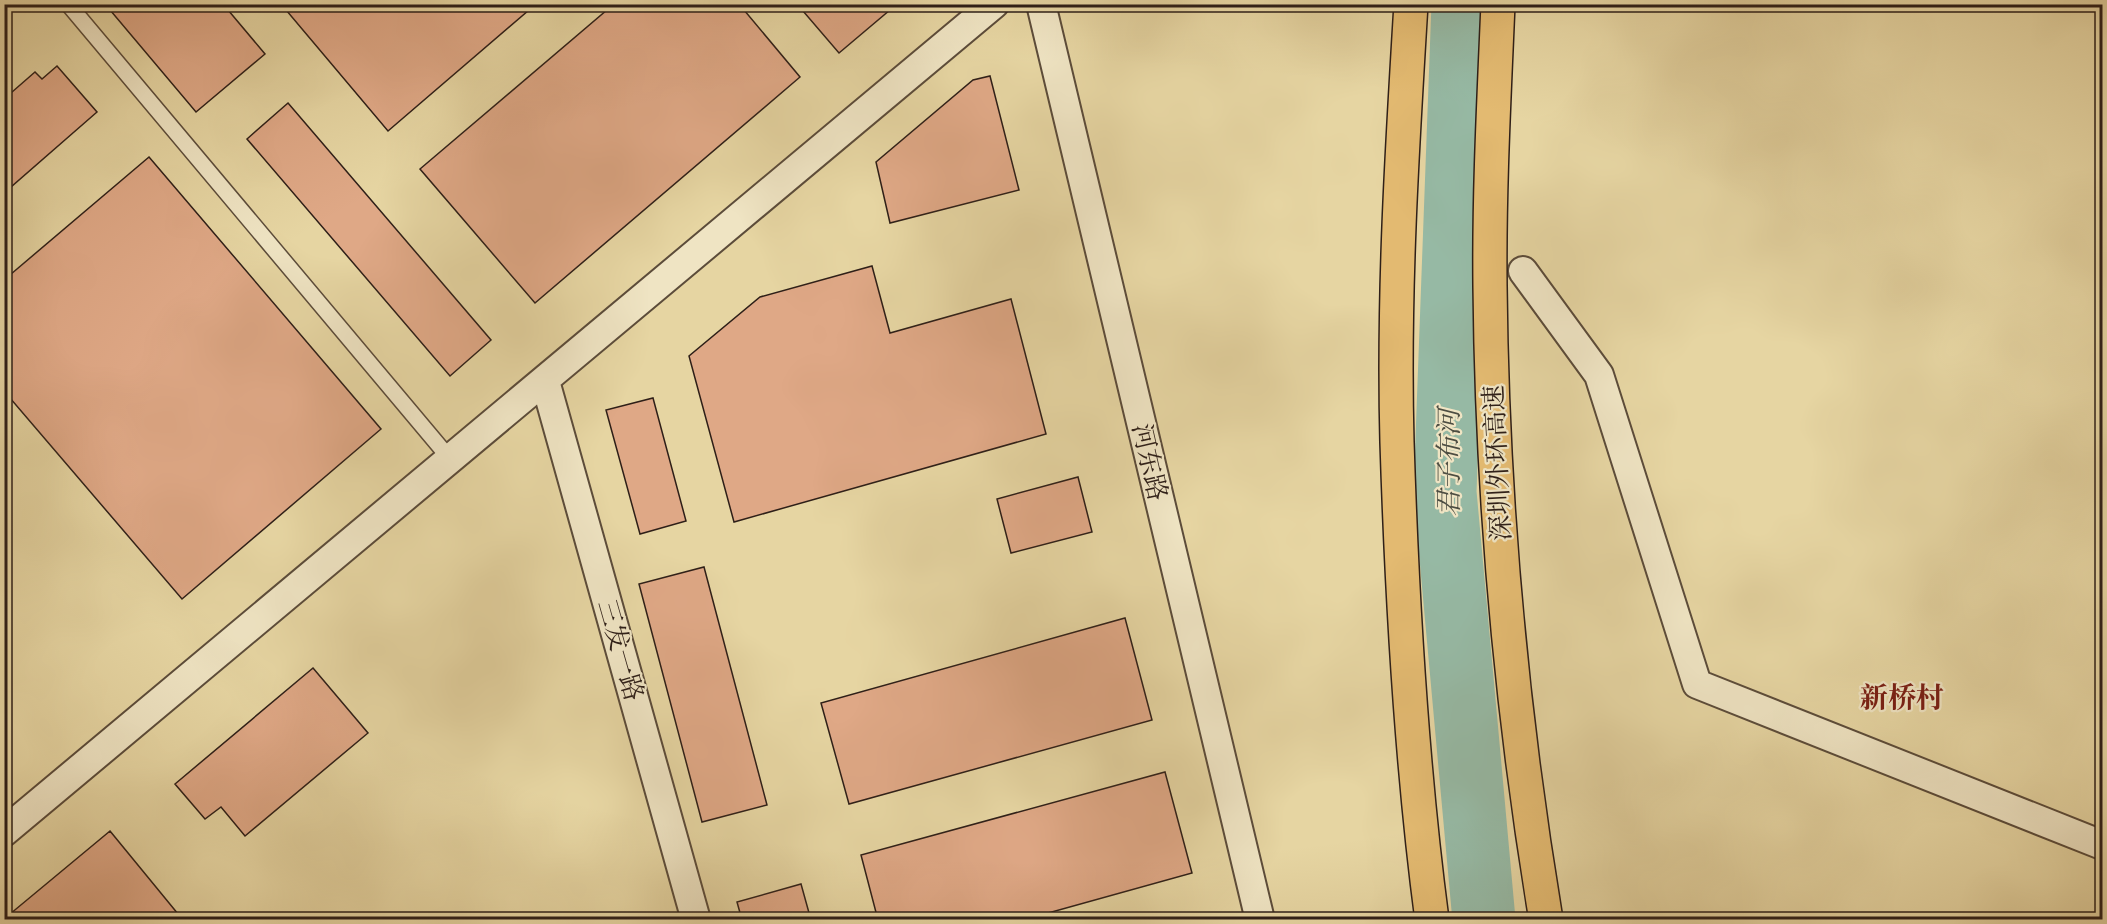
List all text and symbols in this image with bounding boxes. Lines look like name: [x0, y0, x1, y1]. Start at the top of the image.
street label: 深圳外环高速: [1478, 384, 1519, 542]
water label: 君子布河: [1433, 404, 1467, 517]
street label: 河东路: [1124, 421, 1173, 504]
street label: 三发一路: [589, 596, 650, 705]
district label: 新桥村: [1860, 681, 1944, 716]

